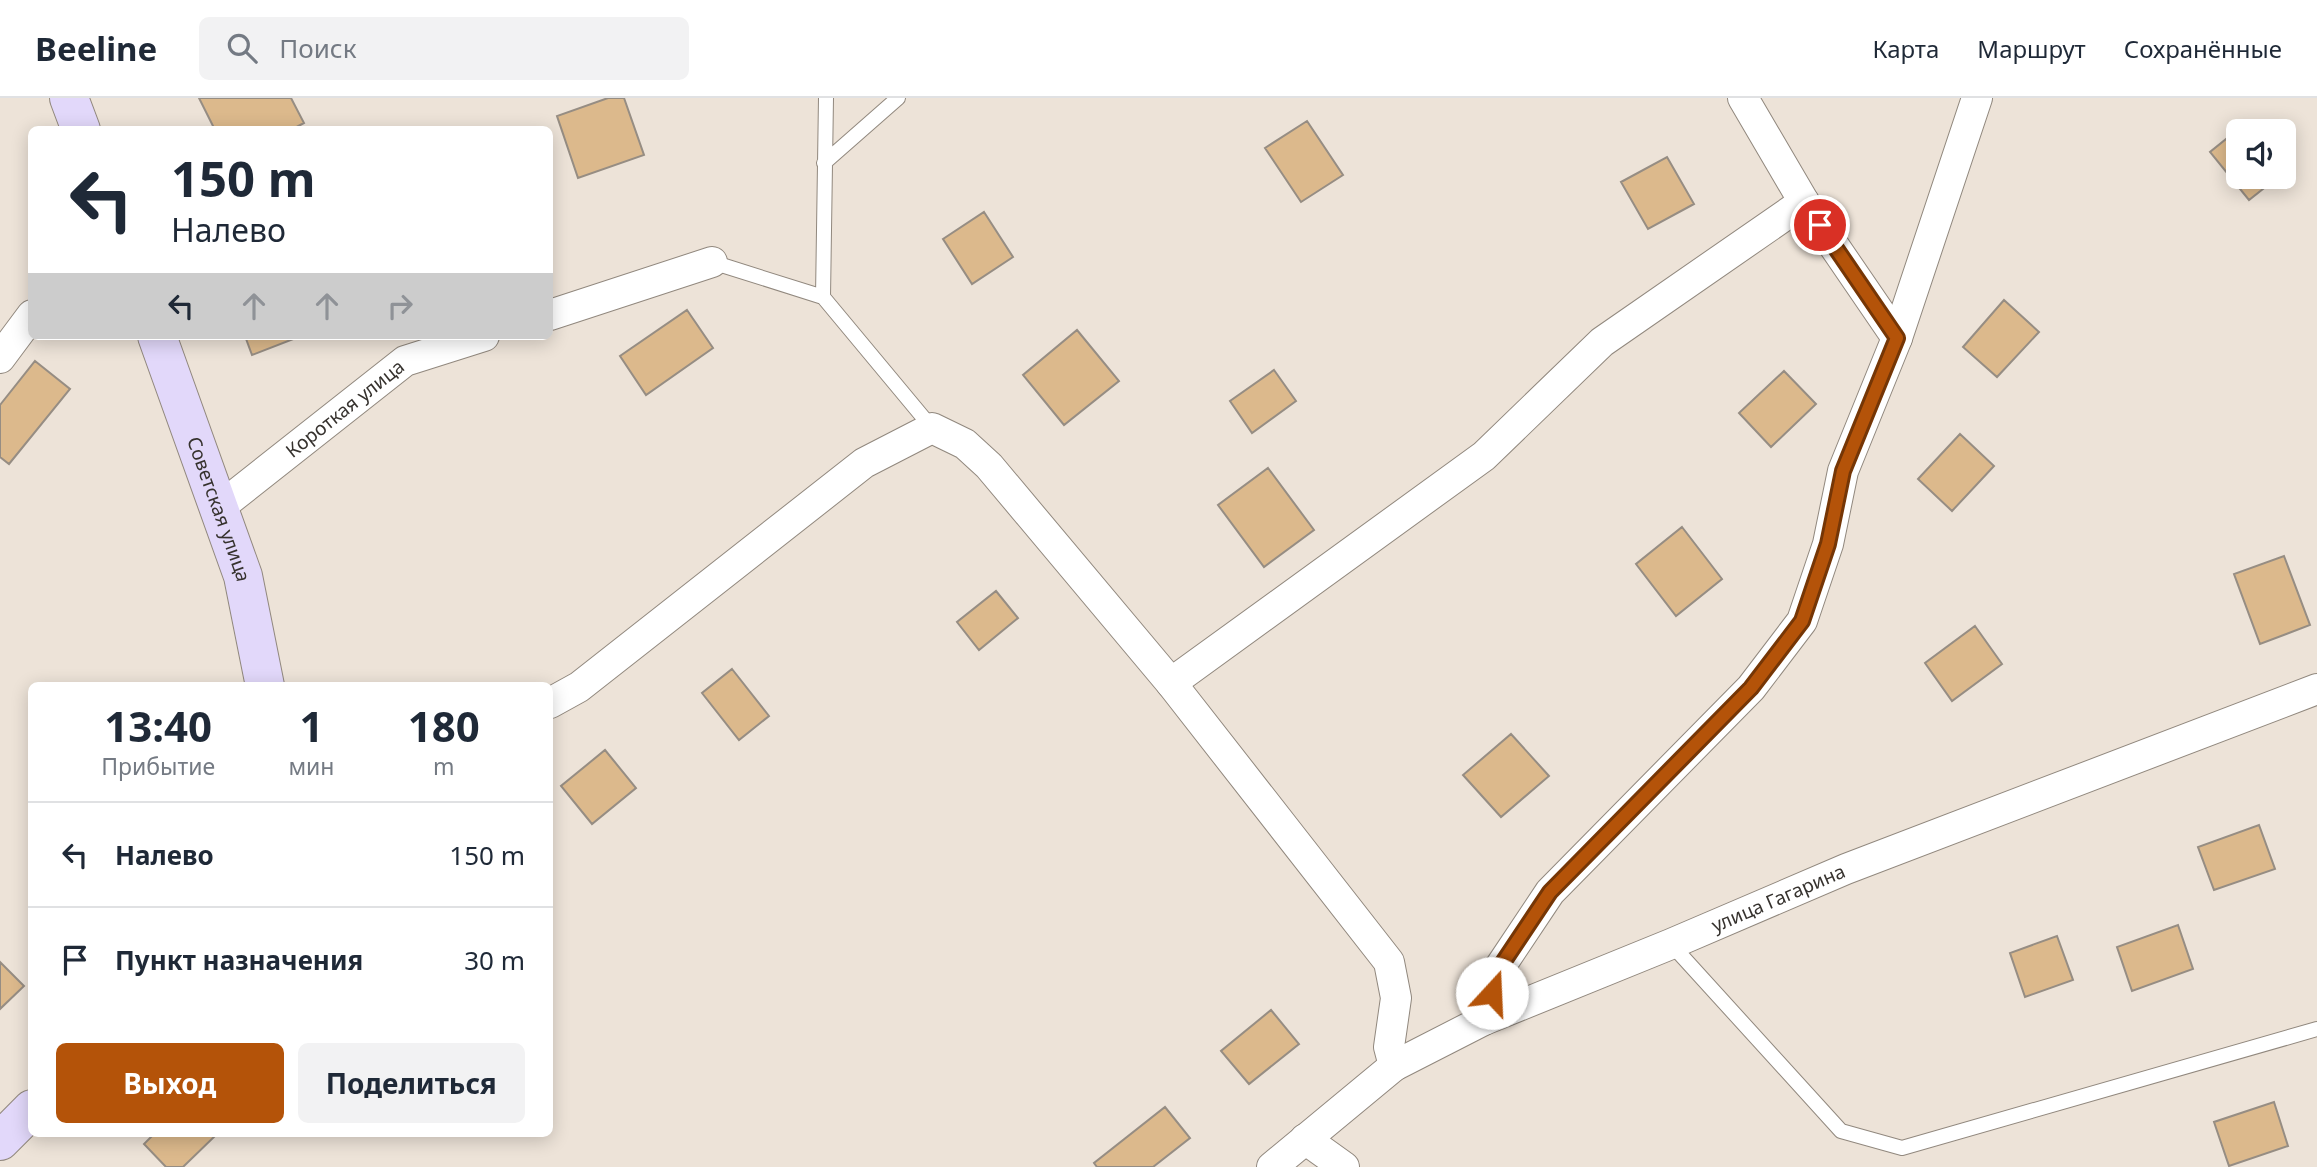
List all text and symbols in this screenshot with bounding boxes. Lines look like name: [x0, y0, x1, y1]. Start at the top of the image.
search box: [199, 17, 689, 80]
text: Beeline: [35, 26, 157, 71]
icon: search: [223, 29, 261, 67]
text: Поиск: [279, 30, 356, 66]
text: Карта: [1872, 32, 1939, 65]
text: Маршрут: [1977, 32, 2086, 65]
text: Сохранённые: [2124, 32, 2282, 65]
map controls: [2226, 119, 2296, 189]
button: sound: [2226, 119, 2296, 189]
text: 150 m: [171, 145, 316, 211]
icon: left: [56, 154, 147, 245]
pin: [1790, 195, 1850, 255]
icon: arrive: [1801, 206, 1839, 244]
text: Налево: [171, 208, 286, 251]
icon: left: [162, 287, 200, 325]
icon: ahead: [235, 287, 273, 325]
icon: ahead: [308, 287, 346, 325]
icon: right: [381, 287, 419, 325]
street label: Короткая улица: [280, 354, 410, 463]
street label: Советская улица: [181, 433, 257, 584]
text: 13:40: [104, 697, 212, 754]
text: 1: [299, 697, 323, 754]
text: 180: [408, 697, 480, 754]
text: Прибытие: [101, 750, 215, 782]
text: мин: [288, 750, 334, 782]
text: m: [433, 750, 455, 782]
icon: left: [56, 836, 94, 874]
text: Налево: [115, 837, 214, 873]
text: 150 m: [449, 837, 525, 873]
street label: улица Гагарина: [1707, 858, 1849, 938]
icon: arrive: [56, 941, 94, 979]
text: Пункт назначения: [115, 942, 363, 978]
text: 30 m: [464, 942, 525, 978]
position arrow: [1455, 956, 1529, 1030]
button: Выход: [56, 1043, 284, 1123]
button: Поделиться: [298, 1043, 525, 1123]

